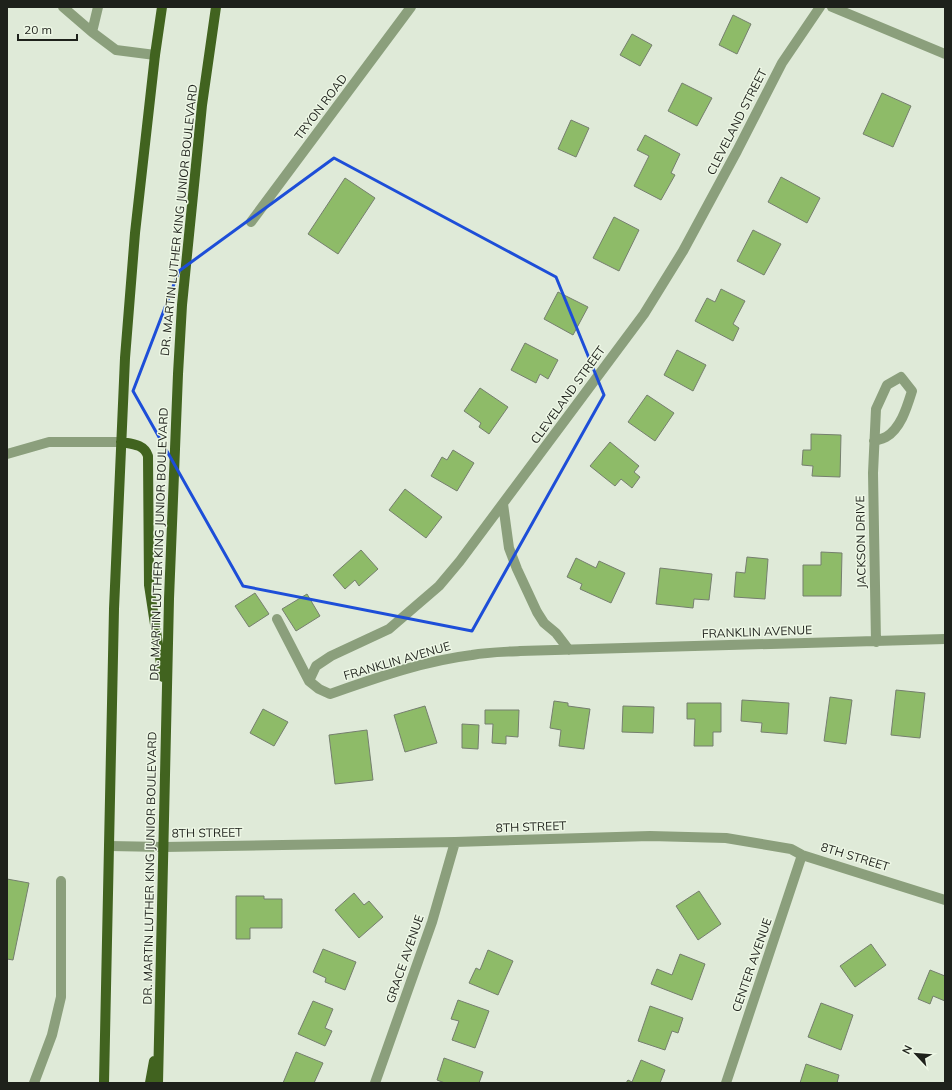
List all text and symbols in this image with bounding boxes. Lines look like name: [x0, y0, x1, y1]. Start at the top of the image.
scale bar: [18, 16, 77, 42]
text: 20 m: [24, 22, 52, 37]
street label: CLEVELAND STREET: [703, 65, 770, 177]
street label: TRYON ROAD: [291, 71, 350, 143]
street label: DR. MARTIN LUTHER KING JUNIOR BOULEVARD: [157, 83, 200, 357]
street label: CLEVELAND STREET: [527, 342, 609, 447]
street label: DR. MARTIN LUTHER KING JUNIOR BOULEVARD: [146, 407, 171, 681]
street label: JACKSON DRIVE: [852, 496, 869, 589]
street label: FRANKLIN AVENUE: [702, 622, 812, 641]
street label: FRANKLIN AVENUE: [342, 638, 452, 683]
street label: DR. MARTIN LUTHER KING JUNIOR BOULEVARD: [140, 731, 159, 1005]
street label: 8TH STREET: [495, 818, 567, 835]
street label: 8TH STREET: [171, 824, 243, 841]
street label: 8TH STREET: [819, 839, 892, 874]
street label: GRACE AVENUE: [382, 913, 427, 1005]
street label: CENTER AVENUE: [728, 916, 775, 1014]
north arrow: [896, 1034, 936, 1074]
text: N: [899, 1043, 915, 1056]

